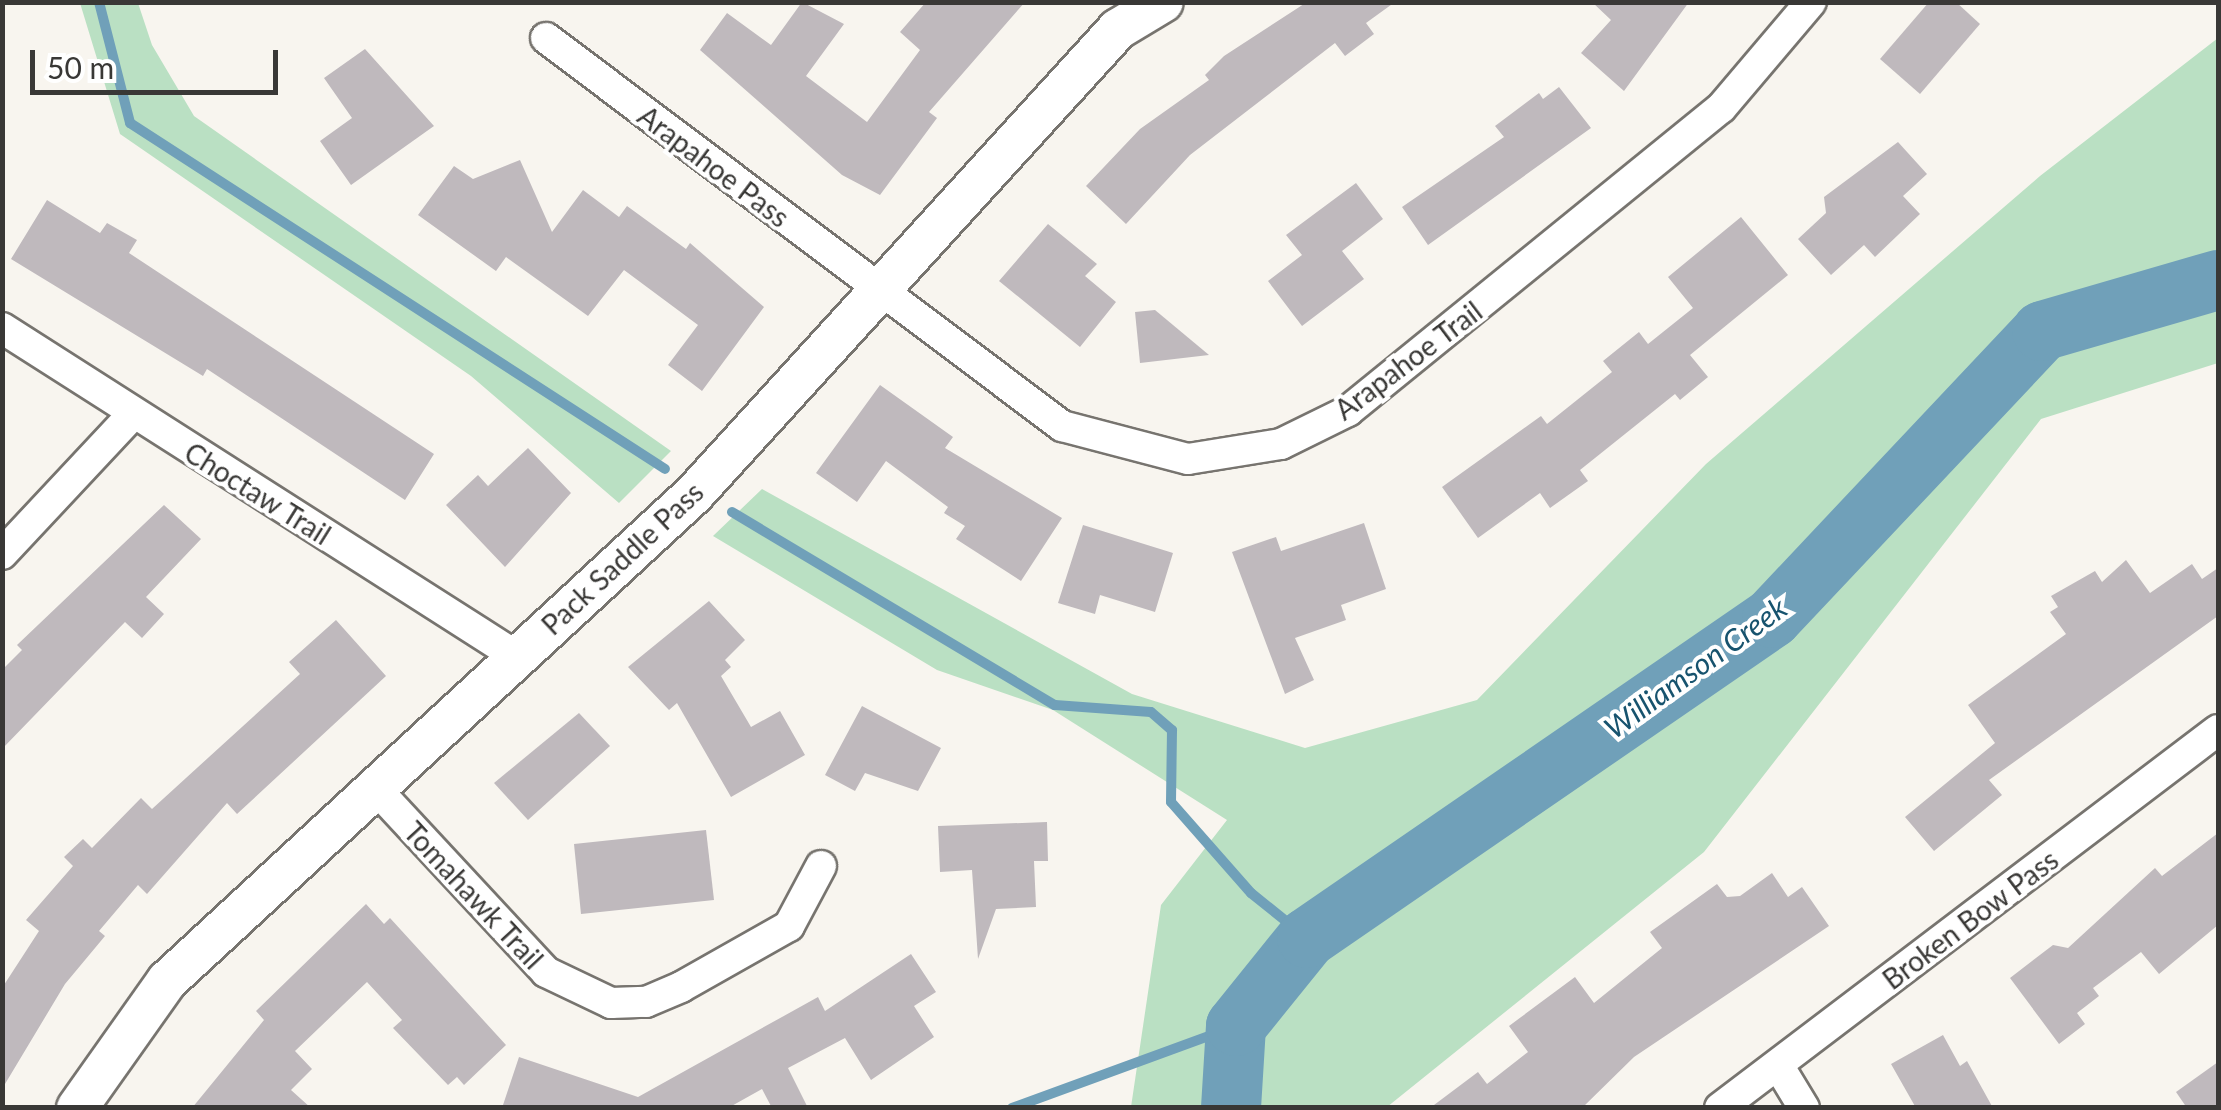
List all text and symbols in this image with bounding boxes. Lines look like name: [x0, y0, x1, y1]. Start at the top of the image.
scale bar: [35, 30, 282, 92]
text: 50 m: [47, 49, 114, 85]
street label: Arapahoe Pass: [632, 98, 796, 234]
street label: Arapahoe Trail: [1327, 293, 1489, 427]
street label: Choctaw Trail: [178, 434, 338, 552]
street label: Pack Saddle Pass: [534, 475, 710, 641]
water label: Williamson Creek: [1597, 589, 1793, 745]
street label: Tomahawk Trail: [397, 814, 551, 976]
street label: Broken Bow Pass: [1875, 842, 2065, 996]

